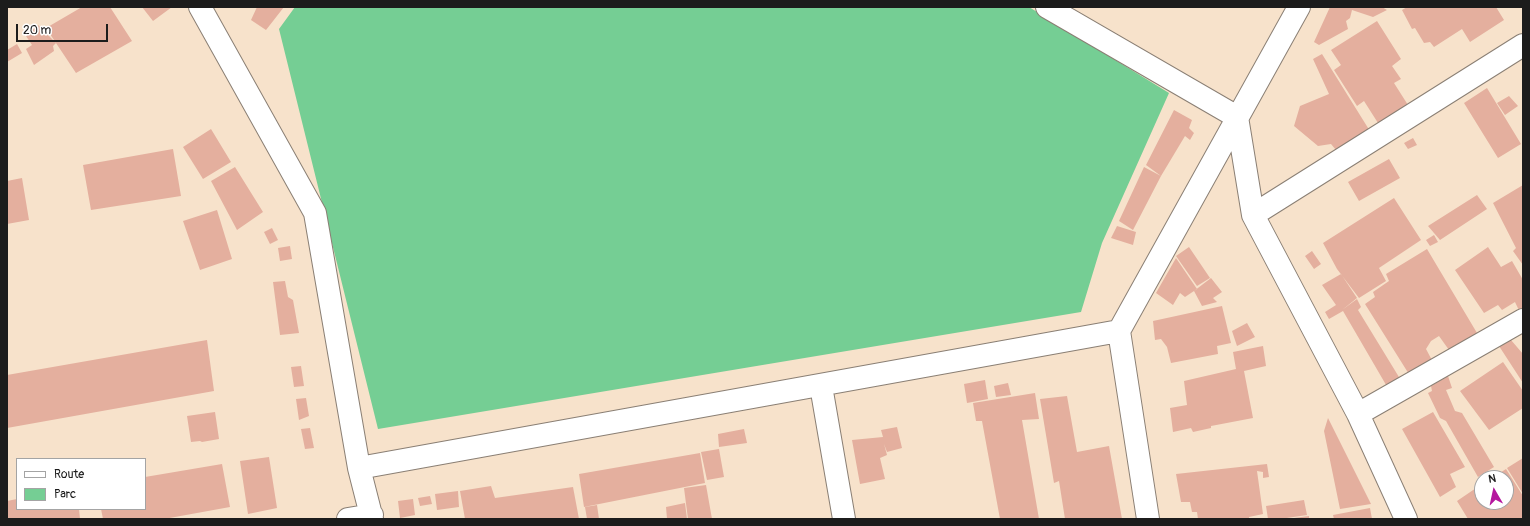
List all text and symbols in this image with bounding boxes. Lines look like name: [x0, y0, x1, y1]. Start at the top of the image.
scale bar: [18, 16, 110, 42]
text: 20 m: [23, 23, 51, 38]
legend: [16, 458, 146, 510]
text: Route: [54, 467, 84, 482]
north arrow: [1474, 470, 1514, 510]
text: N: [1488, 472, 1497, 486]
text: Parc: [54, 487, 76, 502]

